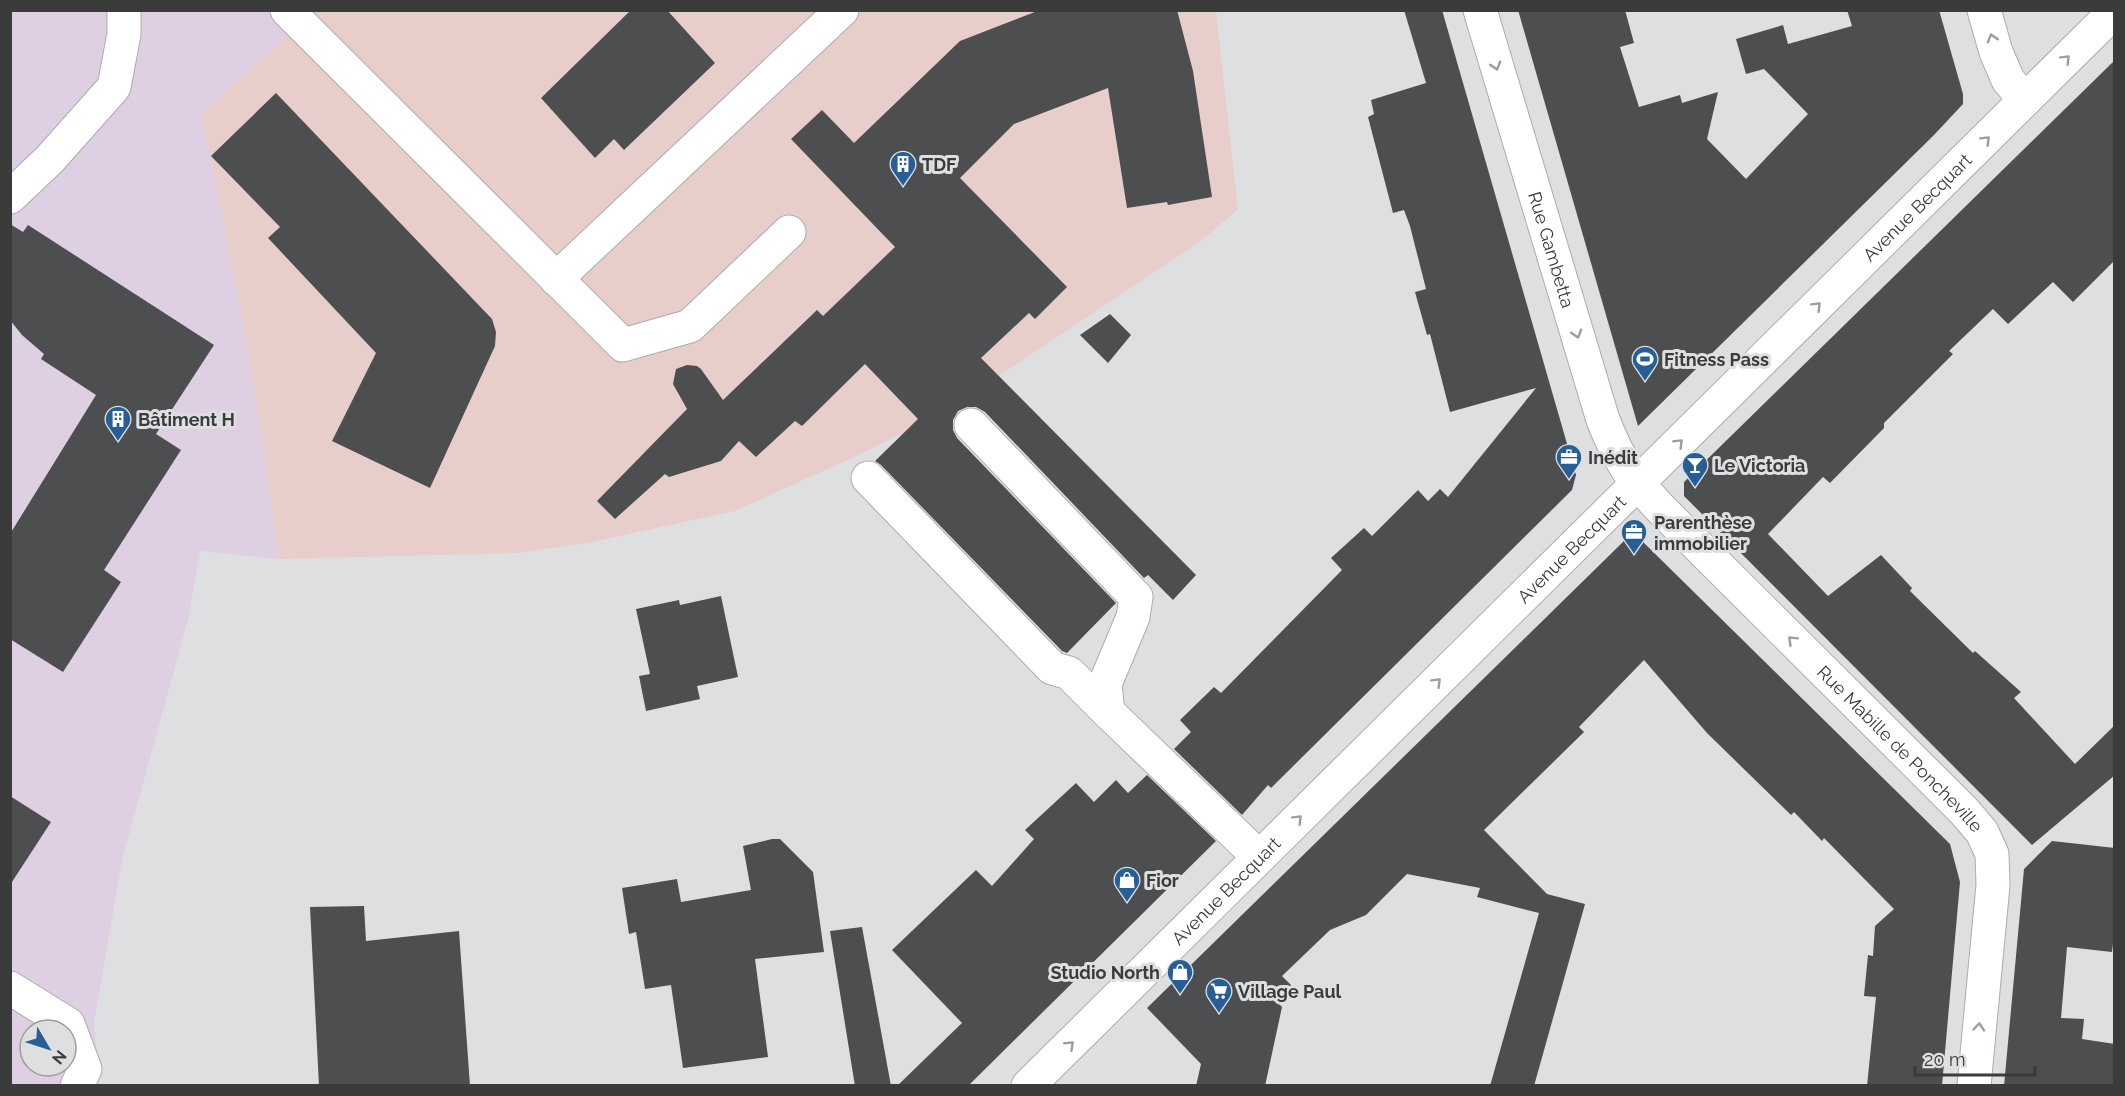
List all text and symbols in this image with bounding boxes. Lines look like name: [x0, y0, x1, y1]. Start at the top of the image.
one-way arrow: [1987, 33, 1999, 44]
one-way arrow: [2059, 55, 2070, 66]
one-way arrow: [1489, 61, 1501, 71]
one-way arrow: [1979, 136, 1990, 147]
building icon: TDF: [888, 149, 918, 187]
street label: Avenue Becquart: [1858, 149, 1975, 265]
place label: TDF: [922, 154, 956, 175]
street label: Rue Gambetta: [1525, 189, 1579, 310]
one-way arrow: [1810, 303, 1821, 314]
one-way arrow: [1570, 328, 1582, 338]
sports icon: Fitness Pass: [1630, 344, 1660, 382]
place label: Fitness Pass: [1664, 349, 1769, 370]
building icon: Bâtiment H: [103, 404, 133, 442]
place label: Bâtiment H: [138, 409, 235, 430]
one-way arrow: [1672, 439, 1682, 450]
office icon: Inédit: [1554, 442, 1584, 480]
place label: Inédit: [1588, 447, 1638, 468]
bar icon: Le Victoria: [1680, 450, 1710, 488]
place label: Le Victoria: [1714, 455, 1805, 476]
street label: Avenue Becquart: [1513, 491, 1630, 607]
place label: Parenthèse immobilier: [1654, 512, 1752, 554]
office icon: Parenthèse immobilier: [1619, 517, 1649, 555]
one-way arrow: [1789, 636, 1799, 647]
street label: Rue Mabille de Poncheville: [1813, 661, 1988, 836]
one-way arrow: [1429, 678, 1440, 689]
one-way arrow: [1290, 815, 1301, 826]
street label: Avenue Becquart: [1167, 832, 1284, 949]
shop icon: Fior: [1112, 865, 1142, 903]
place label: Fior: [1146, 870, 1179, 891]
shop icon: Studio North: [1165, 957, 1195, 995]
place label: Studio North: [1050, 962, 1160, 983]
supermarket icon: Village Paul: [1204, 976, 1234, 1014]
place label: Village Paul: [1238, 981, 1342, 1002]
north arrow: [18, 1018, 78, 1078]
one-way arrow: [1972, 1023, 1985, 1032]
scale bar: [1915, 1039, 2035, 1077]
one-way arrow: [1062, 1041, 1073, 1052]
text: N: [48, 1046, 70, 1068]
text: 20 m: [1924, 1049, 1966, 1070]

